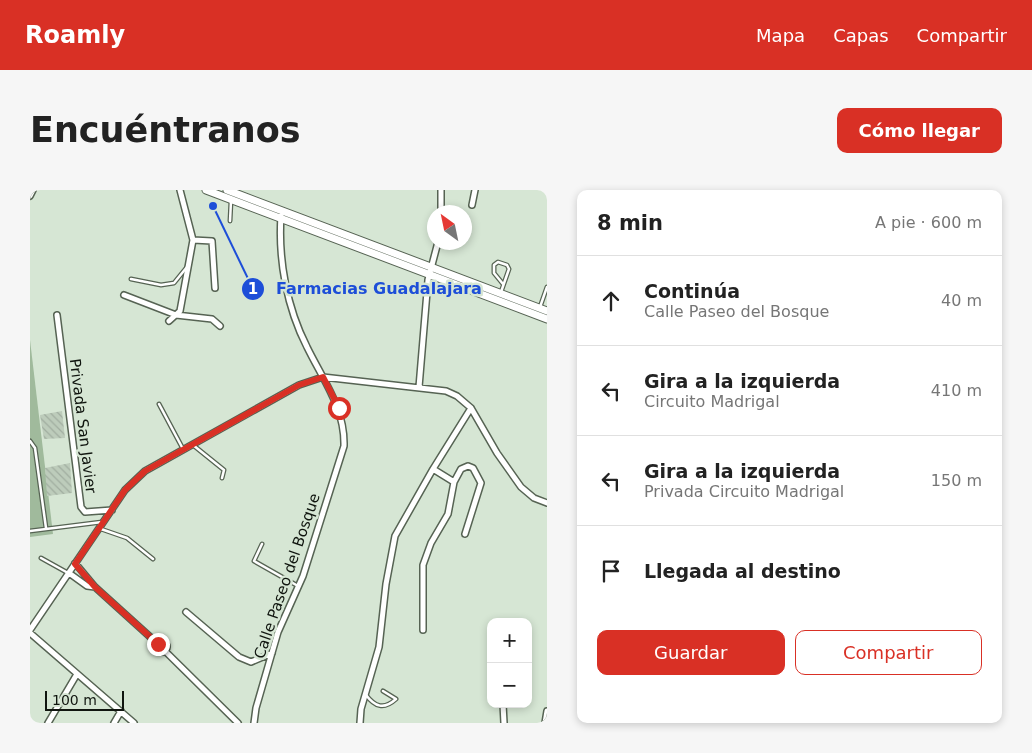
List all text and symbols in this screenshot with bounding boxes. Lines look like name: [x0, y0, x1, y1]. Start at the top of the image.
text: Roamly: [25, 21, 125, 49]
text: Mapa: [756, 25, 805, 46]
text: Capas: [833, 25, 889, 46]
text: Compartir: [917, 25, 1007, 46]
button: Cómo llegar: [837, 108, 1002, 153]
text: Encuéntranos: [30, 110, 301, 150]
north arrow: [427, 205, 472, 250]
text: 8 min: [597, 211, 663, 235]
text: A pie · 600 m: [875, 213, 982, 232]
callout: Farmacias Guadalajara: [241, 273, 492, 304]
text: Farmacias Guadalajara: [276, 279, 482, 298]
text: 1: [248, 280, 258, 298]
text: Continúa: [644, 280, 740, 302]
icon: ahead: [597, 287, 625, 315]
text: 40 m: [941, 291, 982, 310]
text: Calle Paseo del Bosque: [644, 302, 829, 321]
street label: Privada San Javier: [66, 358, 100, 495]
text: Gira a la izquierda: [644, 370, 840, 392]
icon: left: [597, 377, 625, 405]
text: 410 m: [931, 381, 982, 400]
text: Circuito Madrigal: [644, 392, 780, 411]
route start: [328, 397, 351, 420]
text: Gira a la izquierda: [644, 460, 840, 482]
icon: left: [597, 467, 625, 495]
text: 150 m: [931, 471, 982, 490]
text: Privada Circuito Madrigal: [644, 482, 844, 501]
street label: Calle Paseo del Bosque: [250, 491, 324, 661]
icon: arrive: [597, 557, 625, 585]
text: Llegada al destino: [644, 560, 841, 582]
map controls: [487, 618, 532, 708]
button: +: [487, 618, 532, 663]
button: Guardar: [597, 630, 785, 675]
button: Compartir: [795, 630, 982, 675]
route end: [147, 633, 170, 656]
button: −: [487, 663, 532, 708]
scale bar: [45, 688, 124, 711]
text: 100 m: [52, 692, 97, 708]

